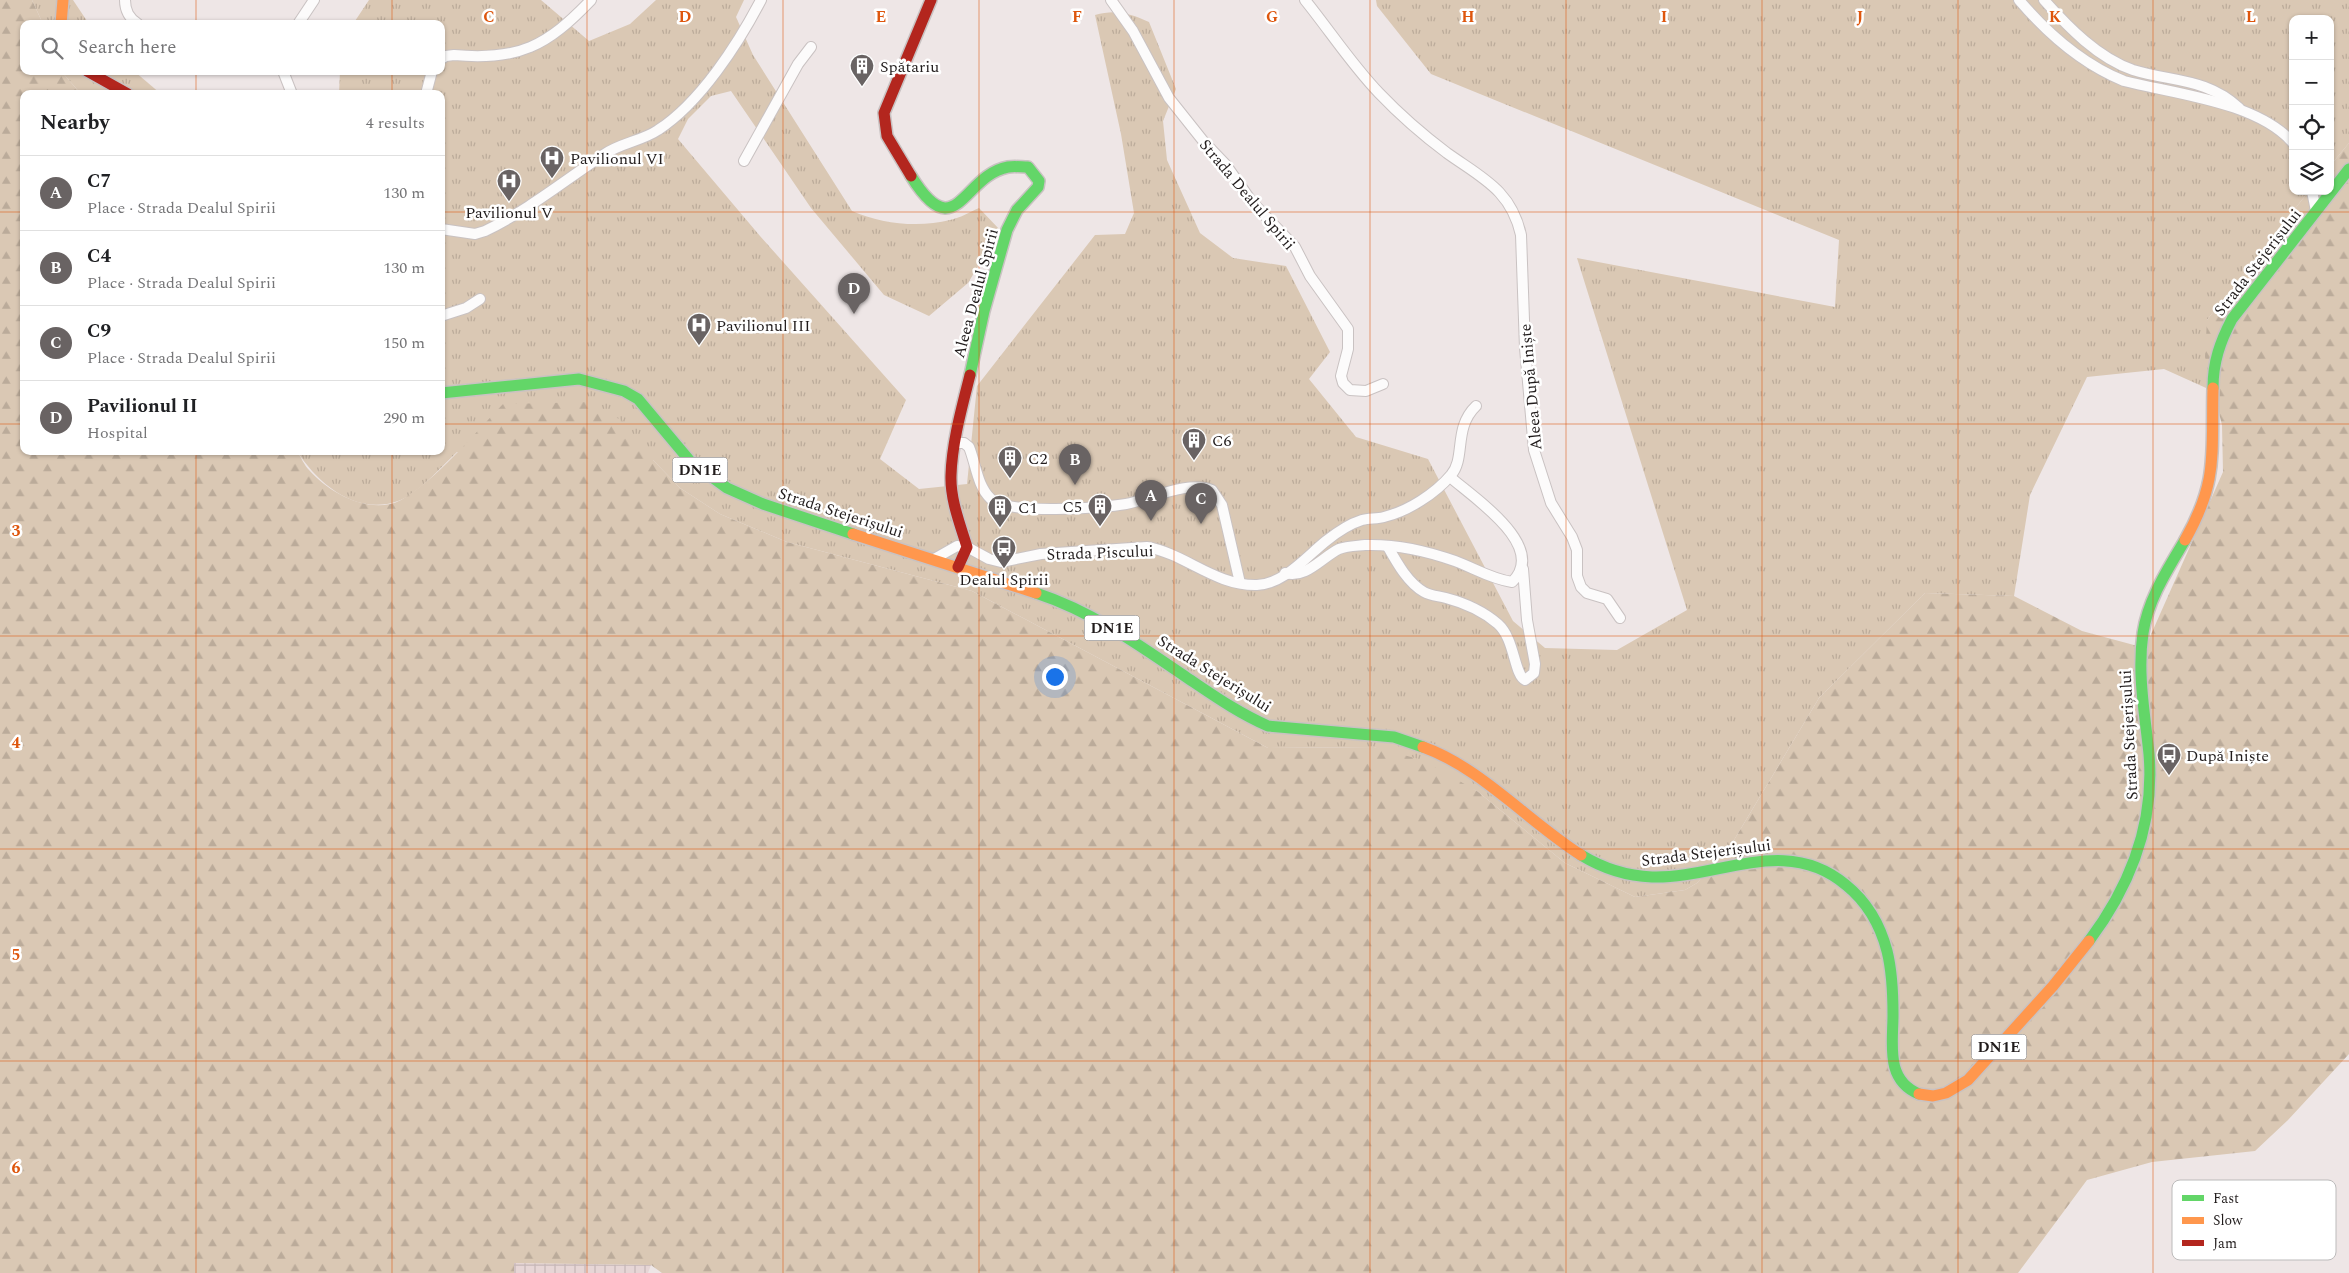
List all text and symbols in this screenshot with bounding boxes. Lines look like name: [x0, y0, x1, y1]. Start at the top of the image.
text: C: [483, 5, 495, 29]
text: D: [679, 5, 692, 29]
text: E: [876, 5, 886, 29]
text: F: [1072, 5, 1082, 29]
text: G: [1266, 5, 1278, 29]
text: H: [1461, 5, 1475, 29]
text: I: [1661, 5, 1667, 29]
text: J: [1857, 5, 1864, 29]
text: K: [2049, 5, 2062, 29]
text: L: [2246, 5, 2256, 29]
map controls: [2289, 15, 2334, 195]
button: +: [2289, 15, 2334, 60]
search box: [20, 20, 445, 75]
text: Search here: [78, 33, 177, 62]
icon: search: [38, 34, 66, 62]
building icon: Spătariu: [849, 53, 875, 87]
place label: Spătariu: [880, 55, 939, 79]
button: −: [2289, 60, 2334, 105]
button: locate: [2289, 105, 2334, 150]
text: Nearby: [40, 107, 110, 139]
text: 4 results: [366, 111, 425, 135]
street label: Strada Dealul Spirii: [1193, 134, 1301, 256]
hospital icon: Pavilionul VI: [539, 145, 565, 179]
place label: Pavilionul VI: [570, 147, 664, 171]
button: layers: [2289, 150, 2334, 195]
text: C7: [87, 167, 111, 196]
hospital icon: Pavilionul V: [496, 168, 522, 202]
text: A: [50, 181, 62, 205]
text: 130 m: [383, 181, 425, 205]
text: Place · Strada Dealul Spirii: [87, 196, 276, 220]
place label: Pavilionul V: [465, 201, 553, 225]
street label: Strada Stejerișului: [2208, 204, 2307, 321]
street label: Aleea Dealul Spirii: [947, 226, 1005, 361]
text: C4: [87, 242, 111, 271]
text: B: [50, 256, 62, 280]
text: 130 m: [383, 256, 425, 280]
text: Place · Strada Dealul Spirii: [87, 271, 276, 295]
pin: D: [838, 273, 870, 314]
hospital icon: Pavilionul III: [686, 312, 712, 346]
place label: Pavilionul III: [716, 314, 810, 338]
text: C9: [87, 317, 111, 346]
street label: Aleea După Iniște: [1514, 323, 1548, 451]
text: C: [50, 331, 62, 355]
text: 150 m: [383, 331, 425, 355]
text: Place · Strada Dealul Spirii: [87, 346, 276, 370]
text: Pavilionul II: [87, 392, 198, 421]
text: D: [50, 406, 62, 430]
text: 290 m: [383, 406, 425, 430]
text: Hospital: [87, 421, 148, 445]
building icon: C6: [1181, 427, 1207, 461]
place label: C6: [1212, 429, 1232, 453]
pin: B: [1059, 444, 1091, 485]
building icon: C2: [997, 445, 1023, 479]
place label: C2: [1028, 447, 1048, 471]
road number: DN1E: [672, 458, 728, 482]
pin: A: [1135, 480, 1167, 521]
street label: Strada Stejerișului: [775, 481, 906, 545]
pin: C: [1185, 483, 1217, 524]
building icon: C5: [1087, 493, 1113, 527]
building icon: C1: [987, 494, 1013, 528]
place label: C5: [1062, 495, 1082, 519]
place label: C1: [1018, 496, 1038, 520]
text: 3: [12, 519, 21, 543]
bus stop icon: Dealul Spirii: [991, 535, 1017, 569]
street label: Strada Piscului: [1046, 539, 1154, 567]
place label: Dealul Spirii: [959, 568, 1049, 592]
road number: DN1E: [1084, 616, 1140, 640]
street label: Strada Stejerișului: [1153, 629, 1276, 719]
your location: [1042, 664, 1068, 690]
street label: Strada Stejerișului: [2114, 669, 2144, 801]
text: 4: [12, 731, 21, 755]
bus stop icon: După Iniște: [2156, 742, 2182, 776]
place label: După Iniște: [2186, 744, 2269, 768]
street label: Strada Stejerișului: [1640, 833, 1772, 873]
text: 5: [12, 943, 20, 967]
road number: DN1E: [1972, 1034, 2026, 1060]
text: 6: [12, 1156, 21, 1180]
legend: [2172, 1180, 2336, 1260]
text: Fast: [2213, 1188, 2239, 1209]
text: Slow: [2213, 1210, 2243, 1231]
text: Jam: [2213, 1233, 2237, 1254]

